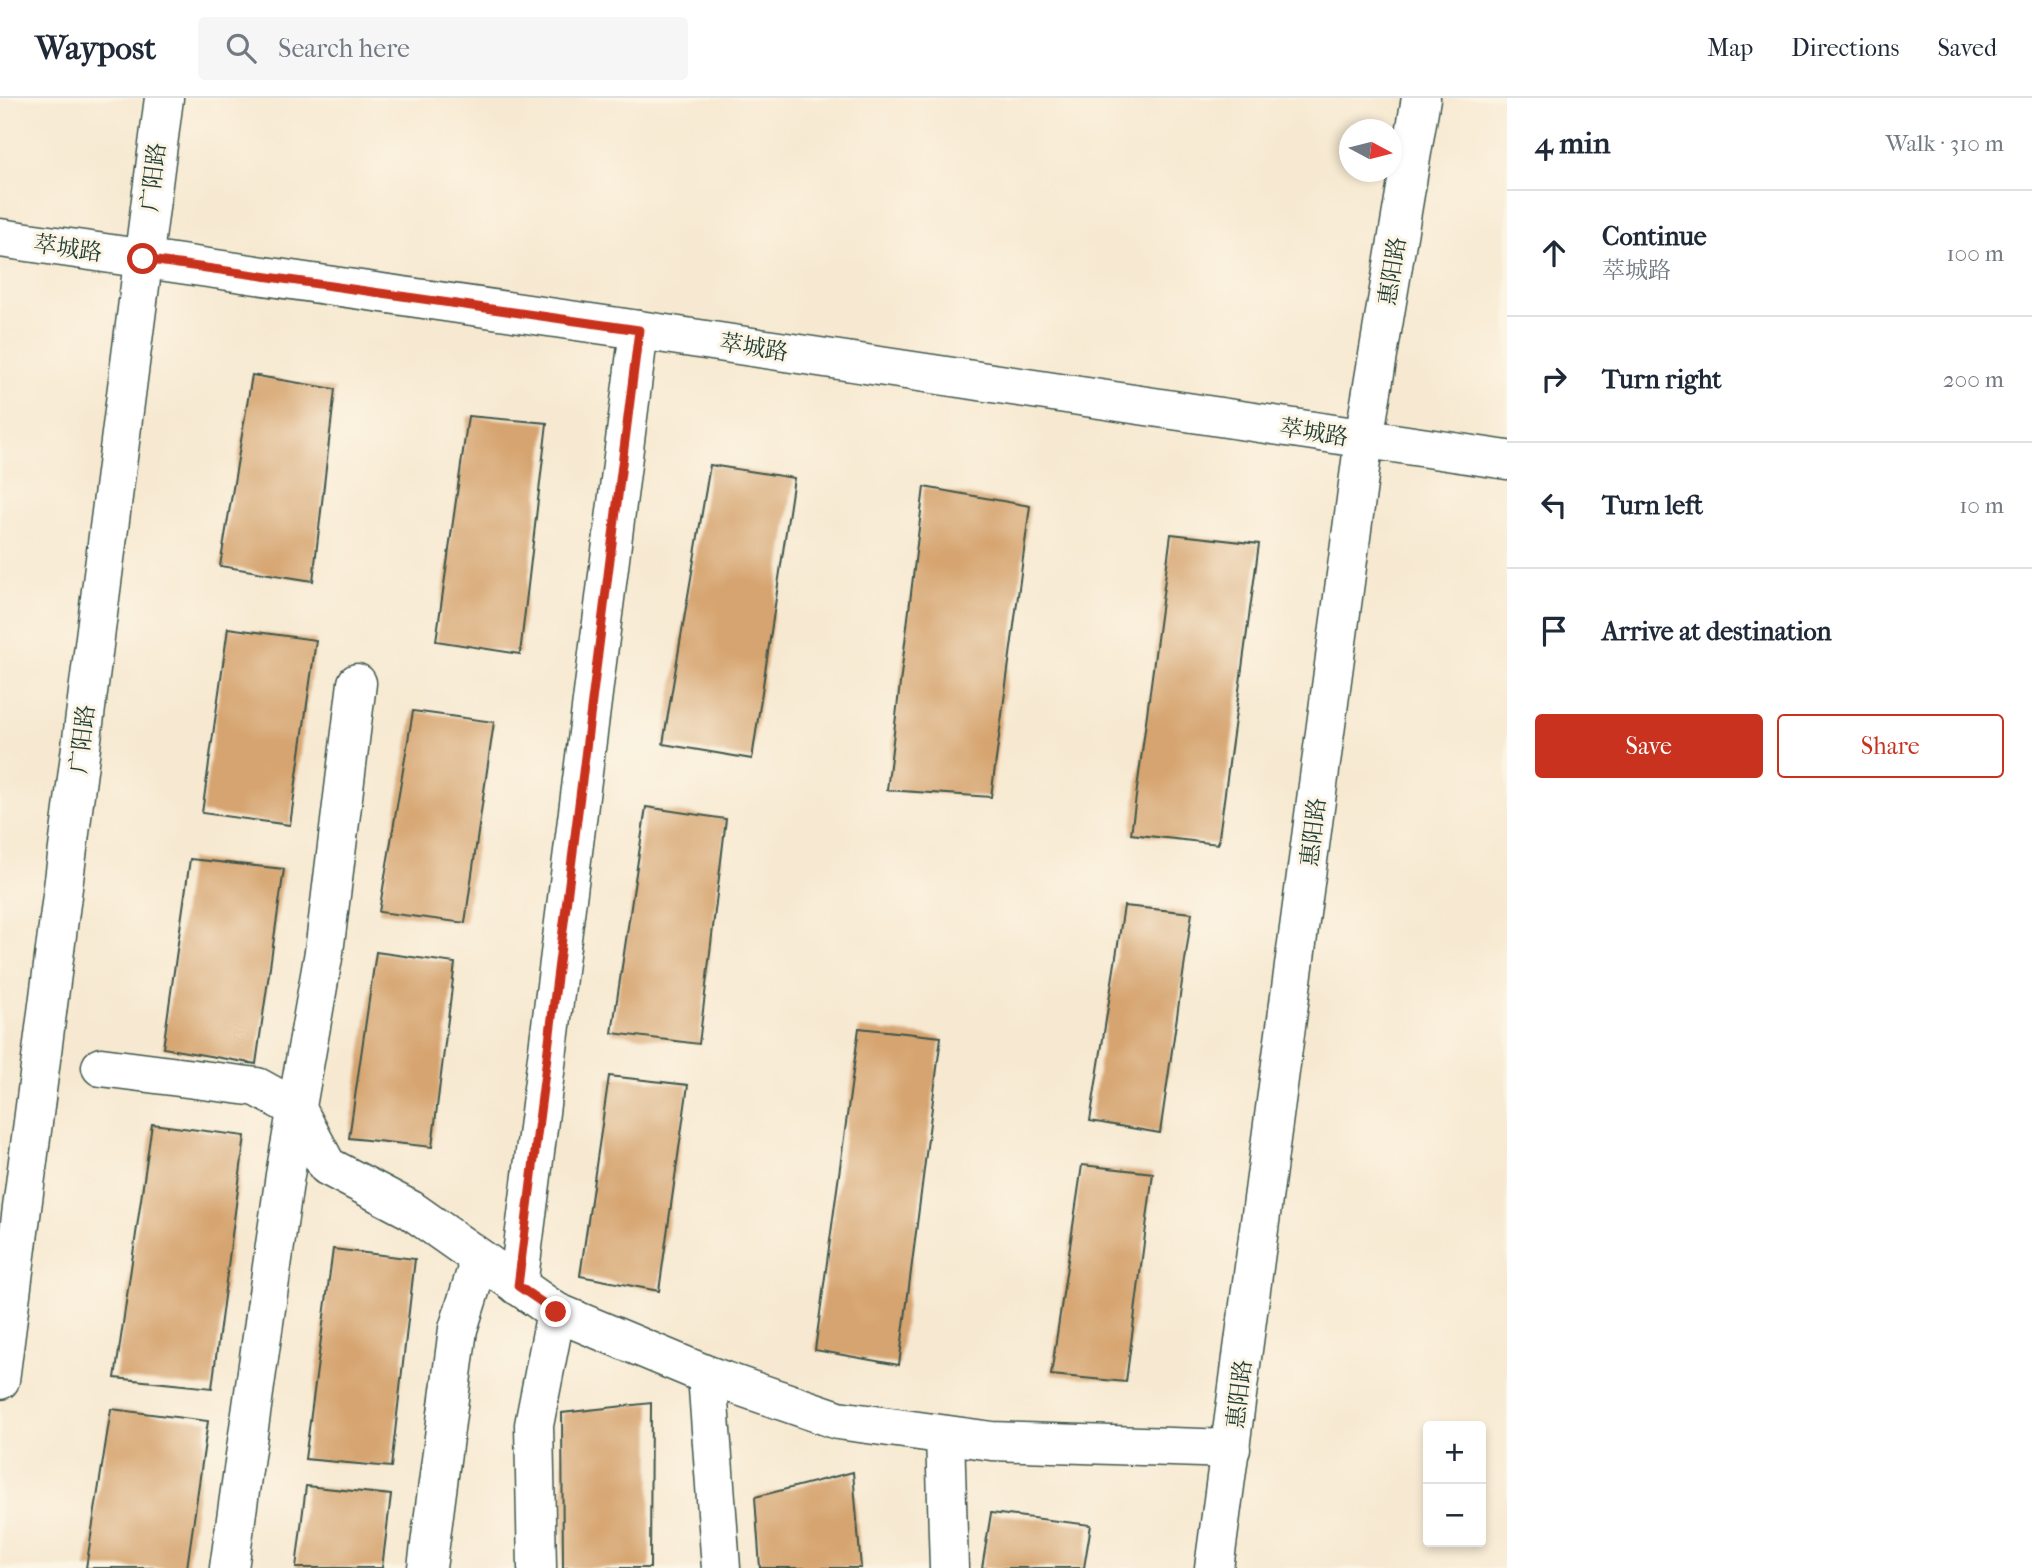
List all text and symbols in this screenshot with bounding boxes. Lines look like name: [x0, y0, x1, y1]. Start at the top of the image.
search box: [198, 17, 688, 80]
text: Waypost: [35, 29, 156, 68]
icon: search: [222, 29, 260, 67]
text: Search here: [278, 33, 410, 64]
text: Map: [1707, 34, 1753, 62]
text: Directions: [1791, 34, 1899, 62]
text: Saved: [1937, 34, 1997, 62]
north arrow: [1339, 119, 1402, 182]
text: 4 min: [1535, 126, 1610, 161]
text: Walk · 310 m: [1885, 130, 2004, 157]
street label: 广阳路: [136, 141, 171, 213]
text: Continue: [1602, 221, 1707, 252]
street label: 萃城路: [32, 230, 104, 267]
icon: ahead: [1535, 234, 1573, 272]
street label: 惠阳路: [1374, 235, 1411, 307]
text: 100 m: [1946, 240, 2004, 267]
route start: [127, 243, 158, 274]
text: 萃城路: [1602, 257, 1671, 284]
street label: 萃城路: [718, 329, 790, 366]
icon: right: [1535, 360, 1573, 398]
text: Turn right: [1602, 364, 1722, 395]
text: 200 m: [1943, 366, 2004, 393]
street label: 萃城路: [1278, 414, 1350, 451]
icon: left: [1535, 486, 1573, 524]
text: Turn left: [1602, 490, 1703, 521]
text: 10 m: [1959, 492, 2004, 519]
icon: arrive: [1535, 612, 1573, 650]
text: Arrive at destination: [1602, 616, 1832, 647]
street label: 广阳路: [65, 703, 100, 775]
button: Save: [1535, 714, 1763, 778]
button: Share: [1777, 714, 2004, 778]
street label: 惠阳路: [1296, 796, 1331, 868]
route end: [540, 1296, 571, 1327]
street label: 惠阳路: [1222, 1358, 1257, 1430]
map controls: [1423, 1421, 1486, 1547]
button: +: [1423, 1421, 1486, 1484]
button: −: [1423, 1484, 1486, 1547]

